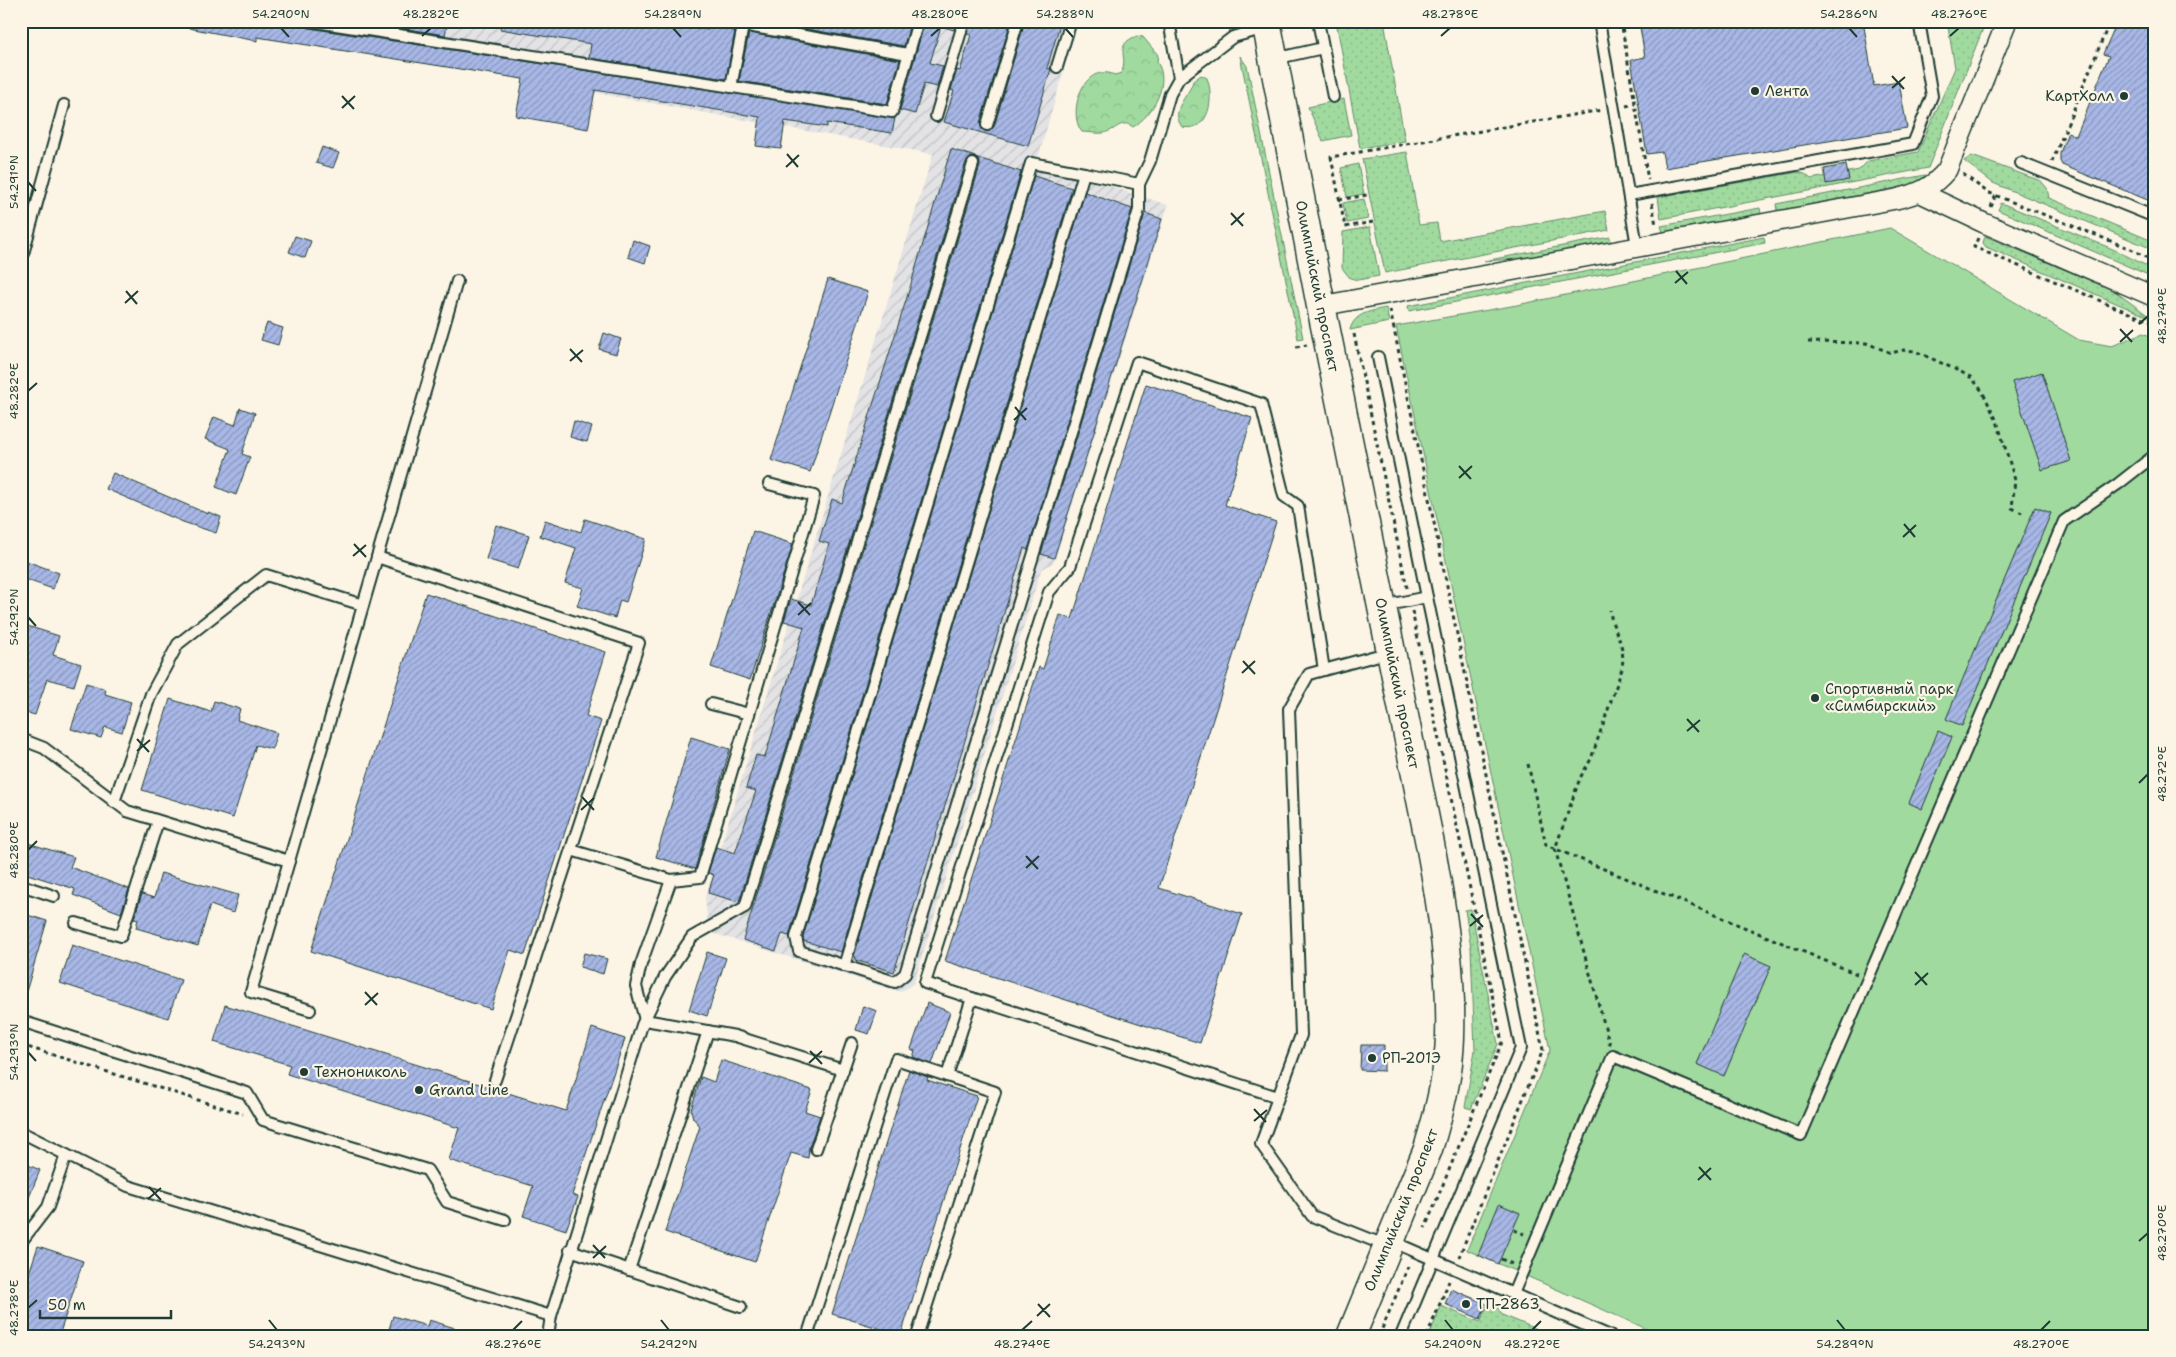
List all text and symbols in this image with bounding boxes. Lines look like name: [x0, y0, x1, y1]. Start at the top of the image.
text: 54.290°N: [252, 6, 310, 22]
text: 48.282°E: [403, 6, 459, 22]
text: 54.289°N: [644, 6, 702, 22]
text: 48.280°E: [911, 6, 969, 22]
text: 54.288°N: [1036, 6, 1094, 22]
text: 48.278°E: [1422, 6, 1478, 22]
text: 54.286°N: [1820, 6, 1878, 22]
text: 48.276°E: [1931, 6, 1987, 22]
place label: Лента: [1765, 81, 1809, 101]
marker: Лента: [1749, 85, 1761, 97]
place label: КартХолл: [2045, 86, 2115, 106]
marker: КартХолл: [2118, 90, 2130, 102]
text: 54.291°N: [6, 155, 22, 209]
street label: Олимпийский проспект: [1291, 199, 1344, 374]
text: 48.274°E: [2154, 288, 2170, 344]
text: 48.282°E: [6, 363, 22, 419]
text: 54.292°N: [6, 589, 22, 646]
street label: Олимпийский проспект: [1370, 596, 1425, 771]
place label: Спортивный парк «Симбирский»: [1825, 679, 1954, 716]
marker: Спортивный парк «Симбирский»: [1809, 692, 1821, 704]
text: 48.272°E: [2154, 746, 2170, 802]
text: 48.280°E: [6, 821, 22, 879]
text: 54.293°N: [6, 1023, 22, 1081]
place label: РП-201Э: [1382, 1048, 1441, 1068]
marker: РП-201Э: [1366, 1052, 1378, 1064]
place label: Технониколь: [314, 1062, 407, 1082]
marker: Технониколь: [298, 1066, 310, 1078]
place label: Grand Line: [429, 1080, 509, 1100]
marker: Grand Line: [413, 1084, 425, 1096]
street label: Олимпийский проспект: [1359, 1125, 1443, 1294]
text: 48.270°E: [2154, 1205, 2170, 1261]
text: 48.278°E: [6, 1280, 22, 1336]
scale bar: [40, 1287, 171, 1319]
place label: ТП-2863: [1476, 1294, 1540, 1314]
text: 50 m: [48, 1295, 86, 1315]
marker: ТП-2863: [1460, 1298, 1472, 1310]
text: 54.293°N: [248, 1336, 306, 1352]
text: 48.276°E: [485, 1336, 541, 1352]
text: 54.292°N: [641, 1336, 698, 1352]
text: 48.274°E: [994, 1336, 1050, 1352]
text: 54.290°N: [1424, 1336, 1482, 1352]
text: 48.272°E: [1504, 1336, 1560, 1352]
text: 54.289°N: [1816, 1336, 1874, 1352]
text: 48.270°E: [2013, 1336, 2069, 1352]

